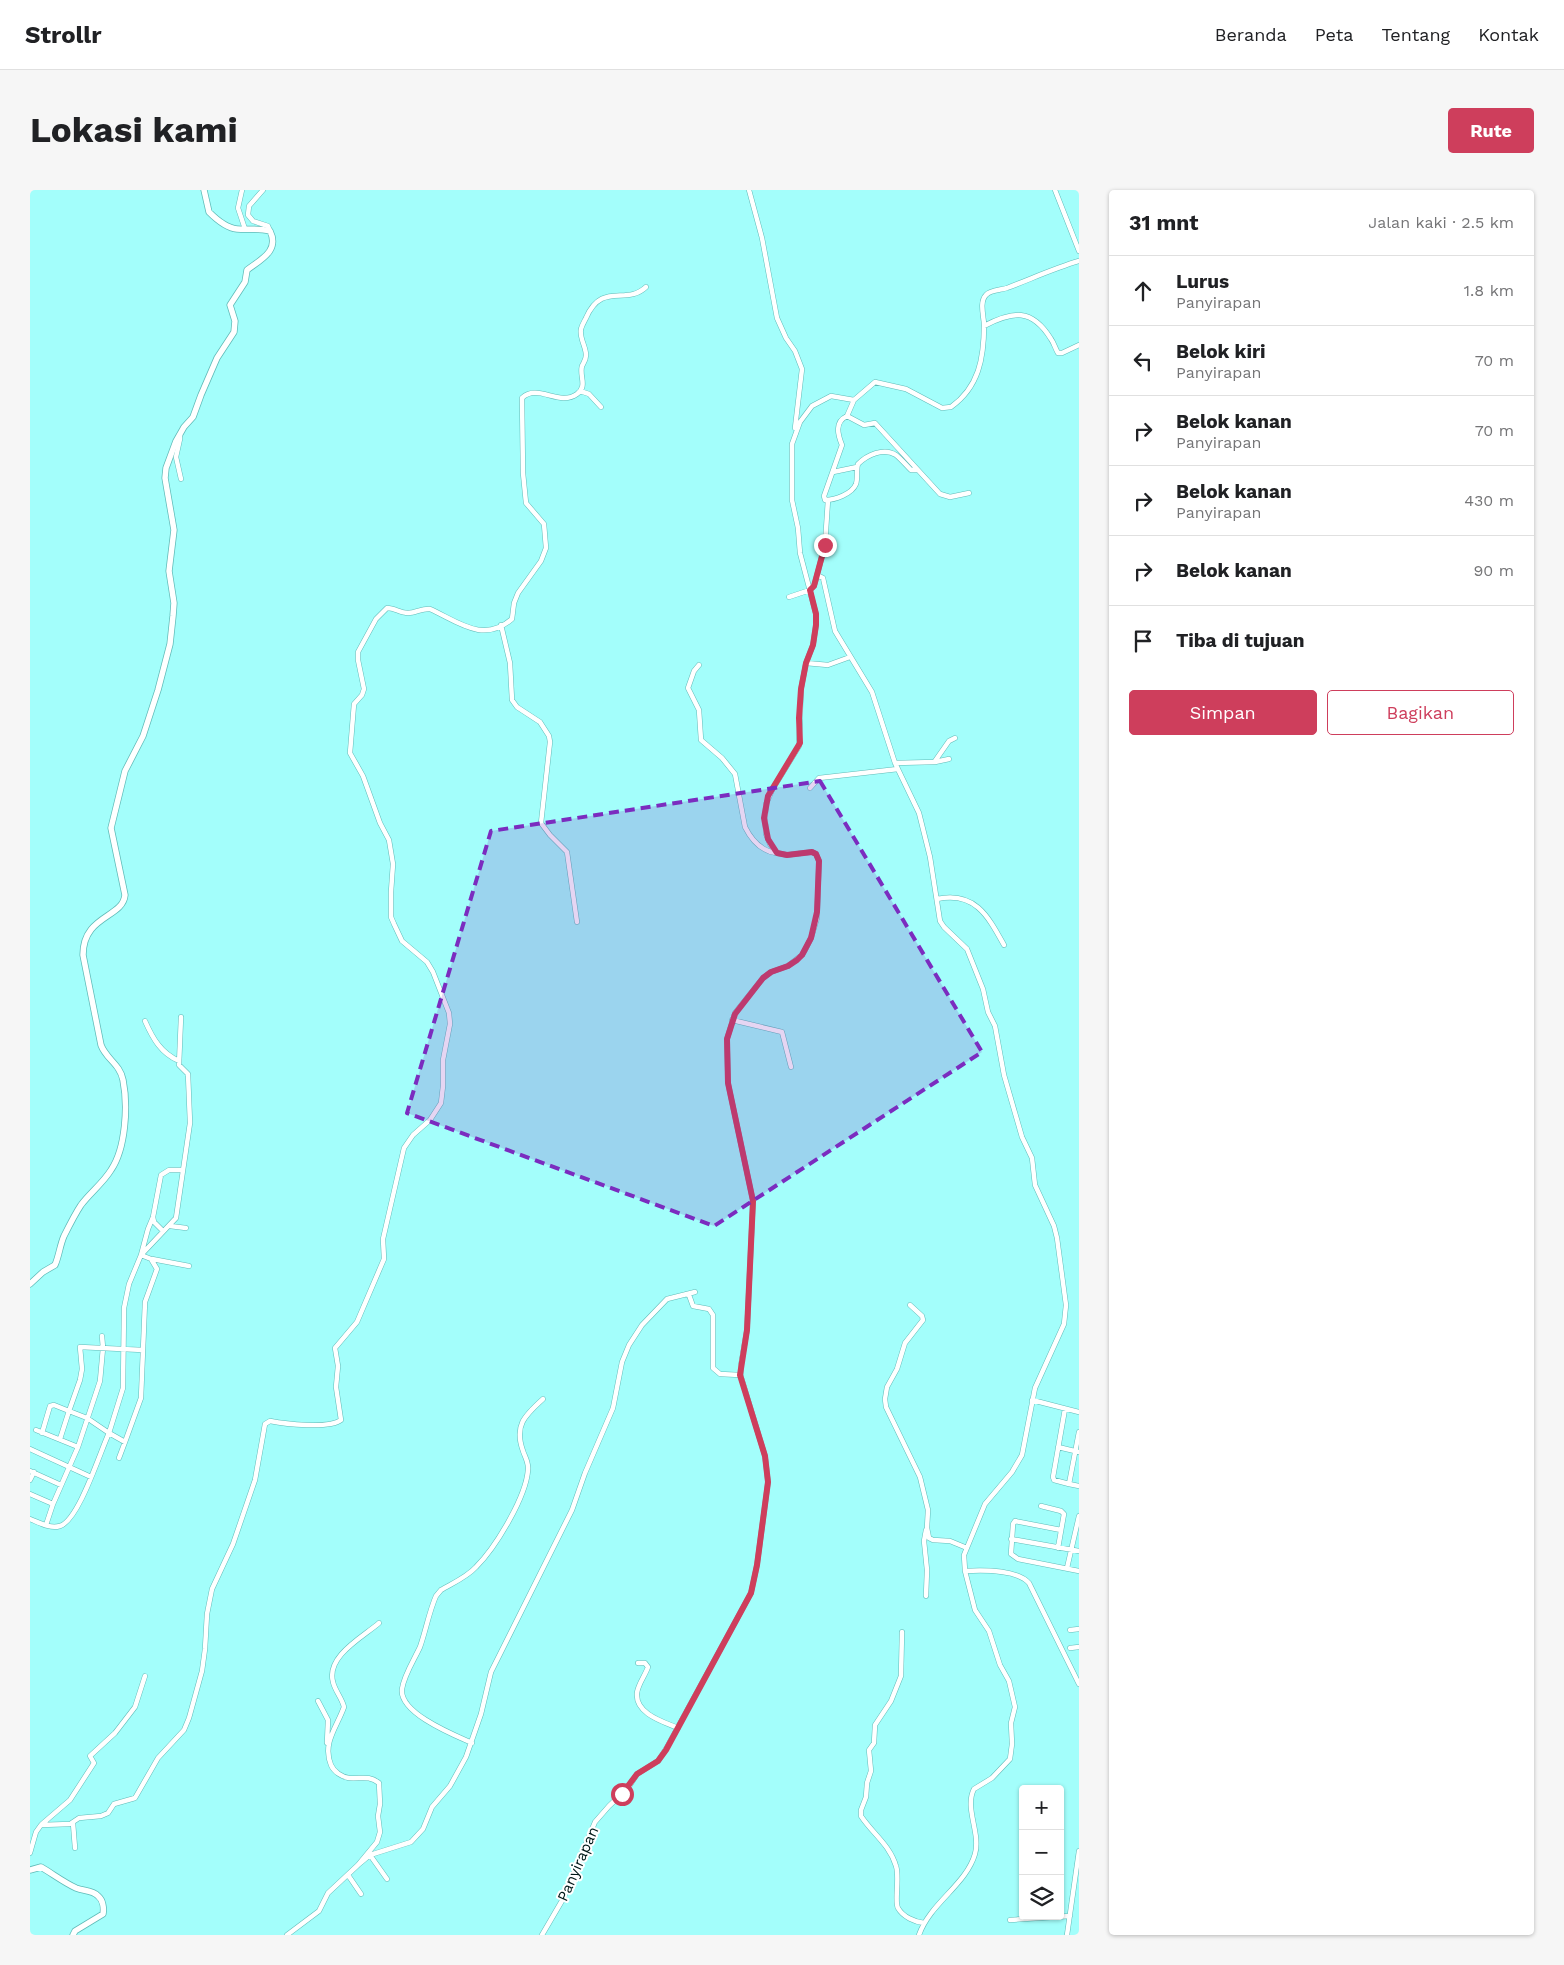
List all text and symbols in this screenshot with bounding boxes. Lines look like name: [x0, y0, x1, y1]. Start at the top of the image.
text: Strollr: [25, 21, 102, 49]
text: Beranda: [1215, 24, 1287, 45]
text: Peta: [1315, 24, 1353, 45]
text: Tentang: [1381, 24, 1450, 45]
text: Kontak: [1478, 24, 1539, 45]
button: Rute: [1448, 108, 1534, 153]
text: Lokasi kami: [30, 109, 238, 151]
text: 31 mnt: [1129, 210, 1198, 235]
text: Jalan kaki · 2.5 km: [1368, 213, 1514, 232]
text: Lurus: [1176, 270, 1229, 293]
icon: ahead: [1129, 277, 1157, 305]
text: 1.8 km: [1464, 281, 1514, 300]
text: Panyirapan: [1176, 293, 1261, 312]
text: Belok kiri: [1176, 340, 1266, 363]
icon: left: [1129, 347, 1157, 375]
text: 70 m: [1475, 351, 1514, 370]
text: Panyirapan: [1176, 363, 1261, 382]
text: Belok kanan: [1176, 410, 1292, 433]
icon: right: [1129, 417, 1157, 445]
text: 70 m: [1475, 421, 1514, 440]
text: Panyirapan: [1176, 433, 1261, 452]
text: Belok kanan: [1176, 480, 1292, 503]
icon: right: [1129, 487, 1157, 515]
text: 430 m: [1464, 491, 1514, 510]
text: Panyirapan: [1176, 503, 1261, 522]
route end: [814, 534, 837, 557]
icon: right: [1129, 557, 1157, 585]
text: Belok kanan: [1176, 559, 1292, 582]
text: 90 m: [1473, 561, 1514, 580]
icon: arrive: [1129, 627, 1157, 655]
text: Tiba di tujuan: [1176, 629, 1305, 652]
button: Simpan: [1129, 690, 1317, 735]
button: Bagikan: [1327, 690, 1514, 735]
route start: [611, 1783, 634, 1806]
map controls: [1019, 1785, 1064, 1920]
button: +: [1019, 1785, 1064, 1830]
street label: Panyirapan: [554, 1824, 602, 1904]
button: −: [1019, 1830, 1064, 1875]
button: layers: [1019, 1875, 1064, 1920]

